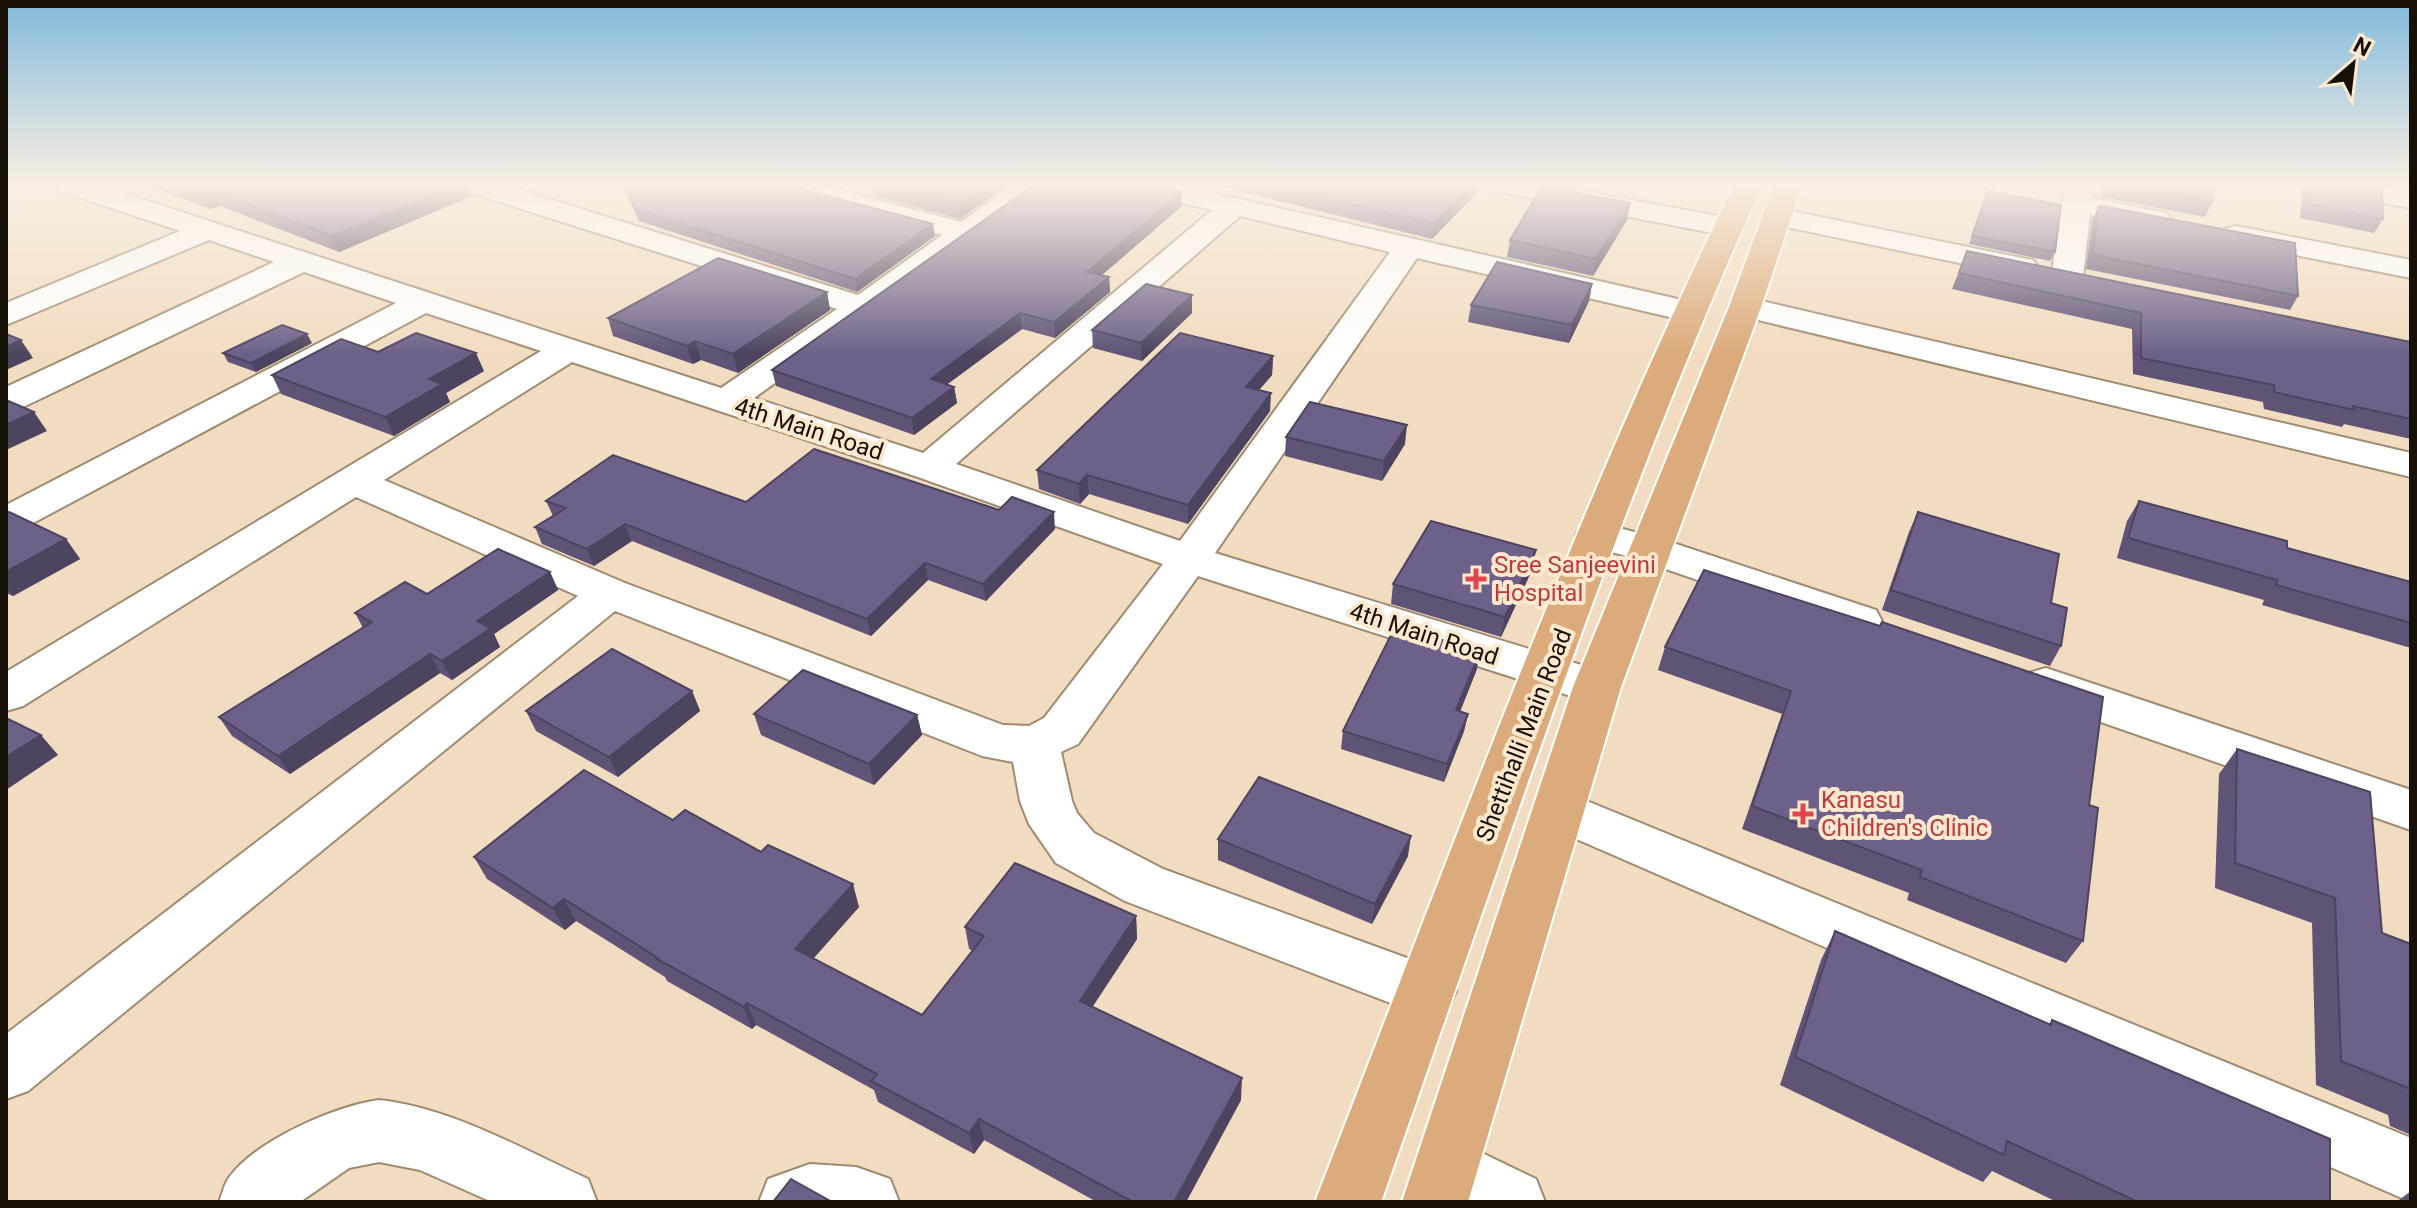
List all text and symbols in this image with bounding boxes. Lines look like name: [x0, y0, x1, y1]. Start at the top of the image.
north arrow: [2313, 24, 2393, 104]
text: N: [2349, 32, 2375, 61]
street label: 4th Main Road: [731, 392, 887, 466]
place label: Sree Sanjeevini Hospital: [1494, 551, 1656, 607]
marker: Sree Sanjeevini Hospital: [1465, 568, 1487, 590]
street label: 4th Main Road: [1346, 597, 1502, 671]
street label: Shettihalli Main Road: [1471, 625, 1577, 845]
place label: Kanasu Children's Clinic: [1821, 786, 1988, 842]
marker: Kanasu Children's Clinic: [1792, 803, 1814, 825]

